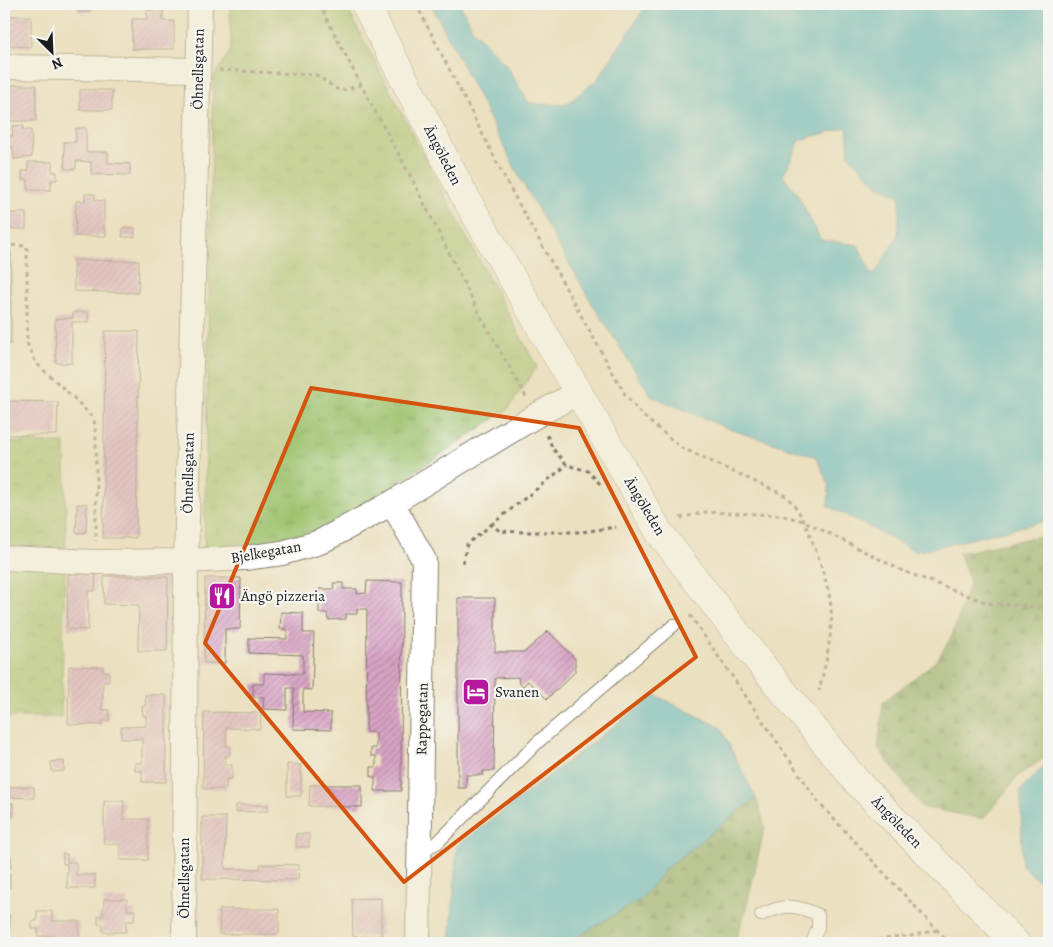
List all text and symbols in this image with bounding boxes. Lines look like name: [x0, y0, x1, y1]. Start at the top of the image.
north arrow: [28, 28, 78, 78]
street label: Öhnellsgatan: [187, 28, 209, 110]
text: N: [49, 53, 66, 74]
street label: Ängöleden: [419, 121, 467, 189]
street label: Öhnellsgatan: [177, 432, 199, 514]
street label: Ängöleden: [619, 472, 670, 539]
street label: Bjelkegatan: [229, 536, 303, 568]
restaurant icon: Ängö pizzeria: [207, 581, 237, 611]
place label: Ängö pizzeria: [240, 586, 325, 606]
hotel icon: Svanen: [461, 677, 491, 707]
street label: Rappegatan: [411, 682, 433, 756]
place label: Svanen: [495, 682, 539, 702]
street label: Ängöleden: [867, 791, 927, 852]
street label: Öhnellsgatan: [174, 837, 194, 919]

